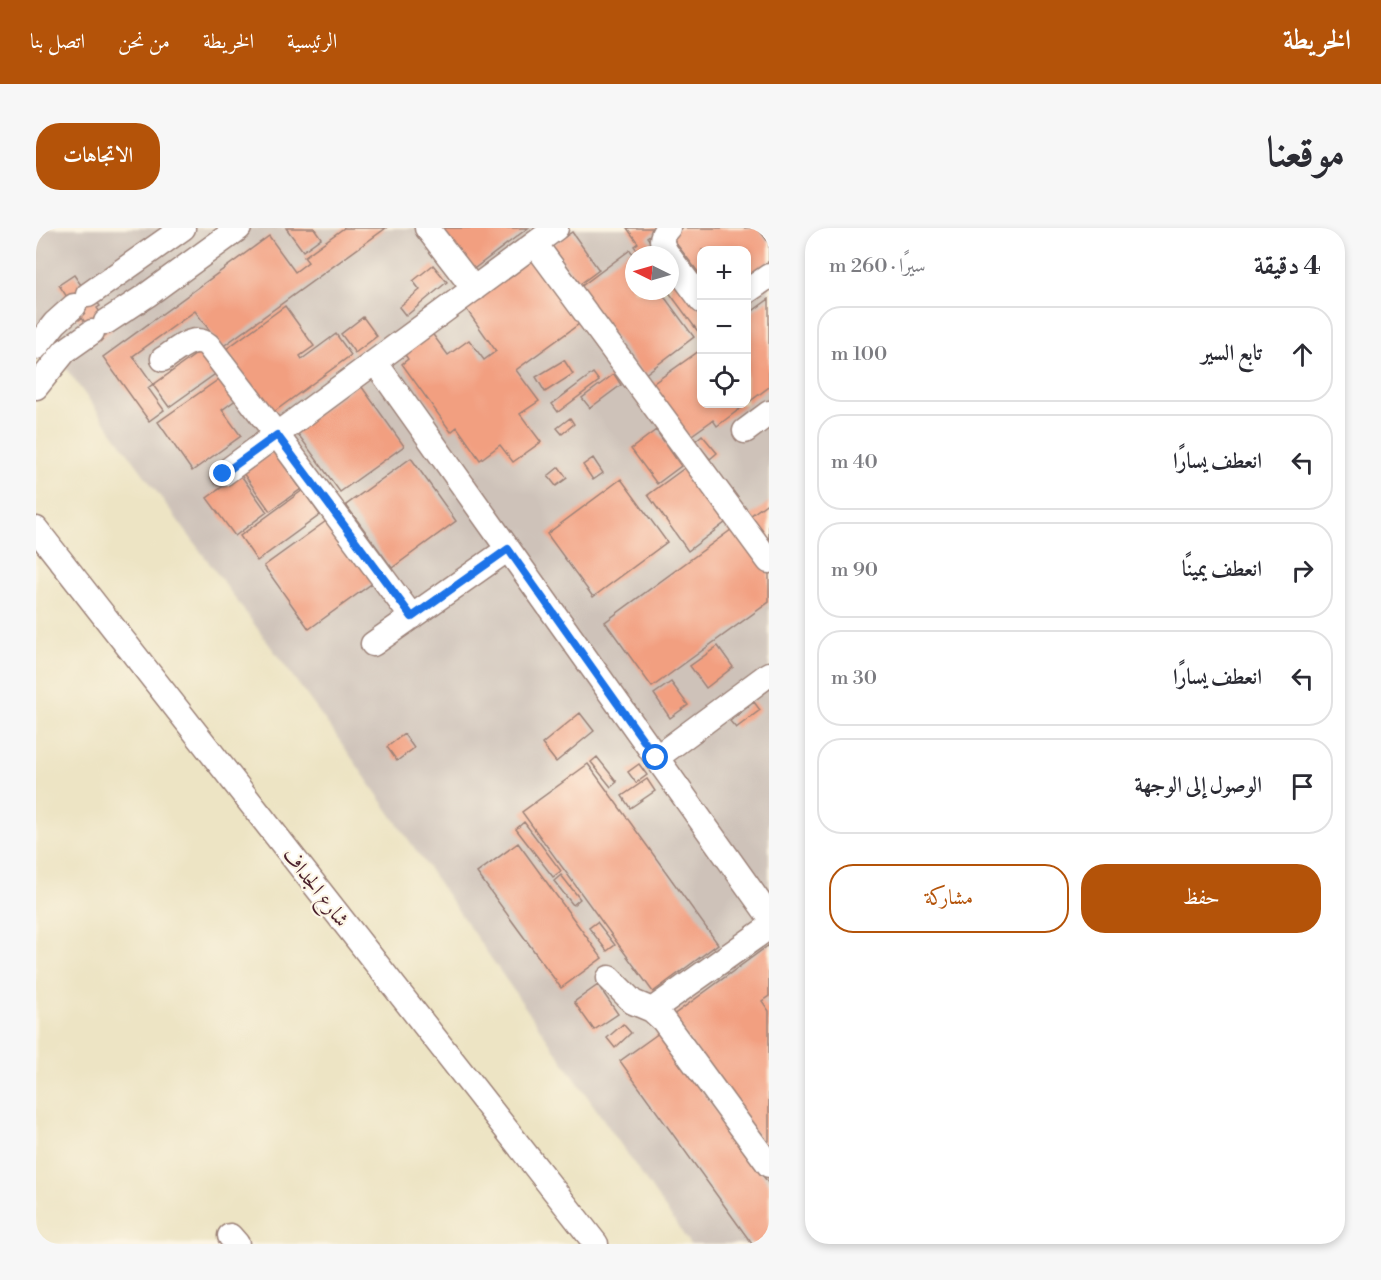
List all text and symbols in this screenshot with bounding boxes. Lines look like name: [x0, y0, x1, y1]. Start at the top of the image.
text: الخريطة: [1283, 23, 1351, 58]
text: اتصل بنا: [30, 29, 85, 55]
text: من نحن: [118, 29, 170, 55]
text: الخريطة: [203, 29, 254, 55]
text: الرئيسية: [287, 29, 337, 55]
button: الاتجاهات: [36, 123, 160, 190]
text: موقعنا: [1267, 127, 1345, 180]
north arrow: [625, 246, 679, 300]
map controls: [697, 246, 751, 408]
button: +: [697, 246, 751, 300]
text: 4 دقيقة: [1254, 250, 1321, 282]
text: سيرًا · 260 m: [829, 254, 926, 279]
button: −: [697, 300, 751, 354]
icon: ahead: [1286, 338, 1319, 371]
text: تابع السير: [1201, 340, 1262, 367]
text: 100 m: [831, 342, 887, 367]
button: locate: [697, 354, 751, 408]
icon: left: [1286, 446, 1319, 479]
text: انعطف يسارًا: [1173, 448, 1262, 475]
text: 40 m: [831, 450, 878, 475]
route end: [209, 460, 235, 486]
icon: right: [1286, 554, 1319, 587]
text: انعطف يمينًا: [1182, 556, 1262, 583]
text: 90 m: [831, 558, 878, 583]
icon: left: [1286, 662, 1319, 695]
text: انعطف يسارًا: [1173, 664, 1262, 691]
text: 30 m: [831, 666, 877, 691]
route start: [642, 744, 668, 770]
icon: arrive: [1286, 770, 1319, 803]
text: الوصول إلى الوجهة: [1134, 772, 1262, 799]
street label: شارع الجداف: [273, 843, 354, 935]
button: مشاركة: [829, 864, 1069, 933]
button: حفظ: [1081, 864, 1321, 933]

